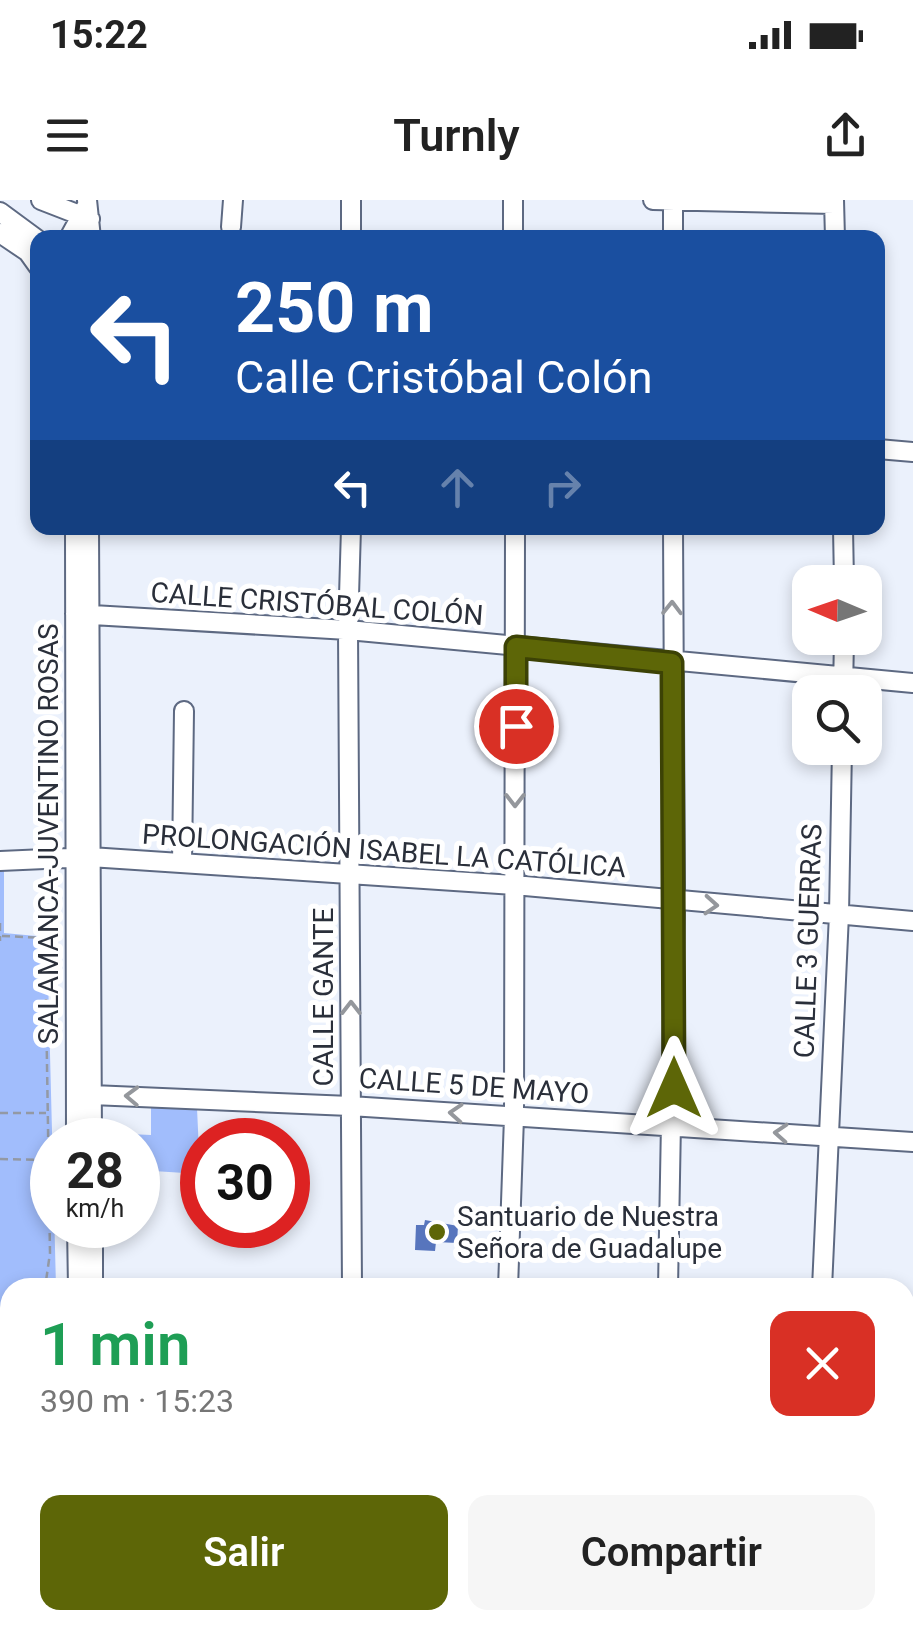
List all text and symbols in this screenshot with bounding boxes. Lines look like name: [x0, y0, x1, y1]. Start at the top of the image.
text: 15:22: [50, 13, 148, 57]
icon: menu: [40, 108, 95, 163]
icon: share: [818, 108, 873, 163]
text: Turnly: [393, 109, 520, 162]
text: 250 m: [235, 267, 434, 349]
icon: left: [70, 270, 200, 400]
text: Calle Cristóbal Colón: [235, 351, 653, 404]
icon: left: [325, 460, 380, 515]
icon: ahead: [430, 460, 485, 515]
icon: right: [535, 460, 590, 515]
north arrow: [792, 565, 882, 655]
map controls: [792, 565, 882, 765]
street label: CALLE CRISTÓBAL COLÓN: [150, 576, 484, 632]
one-way arrow: [661, 599, 683, 614]
street label: SALAMANCA-JUVENTINO ROSAS: [32, 623, 65, 1045]
button: search: [792, 675, 882, 765]
pin: [474, 684, 559, 769]
icon: arrive: [489, 699, 544, 754]
one-way arrow: [504, 792, 526, 808]
street label: PROLONGACIÓN ISABEL LA CATÓLICA: [141, 818, 627, 884]
street label: CALLE 3 GUERRAS: [787, 823, 829, 1059]
one-way arrow: [703, 894, 719, 915]
street label: CALLE GANTE: [307, 907, 340, 1087]
one-way arrow: [340, 1000, 361, 1016]
position arrow: [622, 1036, 726, 1140]
street label: CALLE 5 DE MAYO: [358, 1061, 590, 1111]
one-way arrow: [123, 1086, 139, 1107]
one-way arrow: [448, 1103, 464, 1124]
speed limit sign: 30: [180, 1118, 310, 1248]
one-way arrow: [772, 1123, 788, 1145]
text: 28: [66, 1142, 124, 1200]
text: km/h: [66, 1194, 124, 1223]
place label: Santuario de Nuestra Señora de Guadalupe: [457, 1200, 722, 1265]
marker: Santuario de Nuestra Señora de Guadalupe: [426, 1221, 448, 1243]
text: 1 min: [40, 1309, 190, 1380]
button: close: [770, 1311, 875, 1416]
text: 390 m · 15:23: [40, 1382, 234, 1420]
button: Salir: [40, 1495, 448, 1610]
button: Compartir: [468, 1495, 875, 1610]

